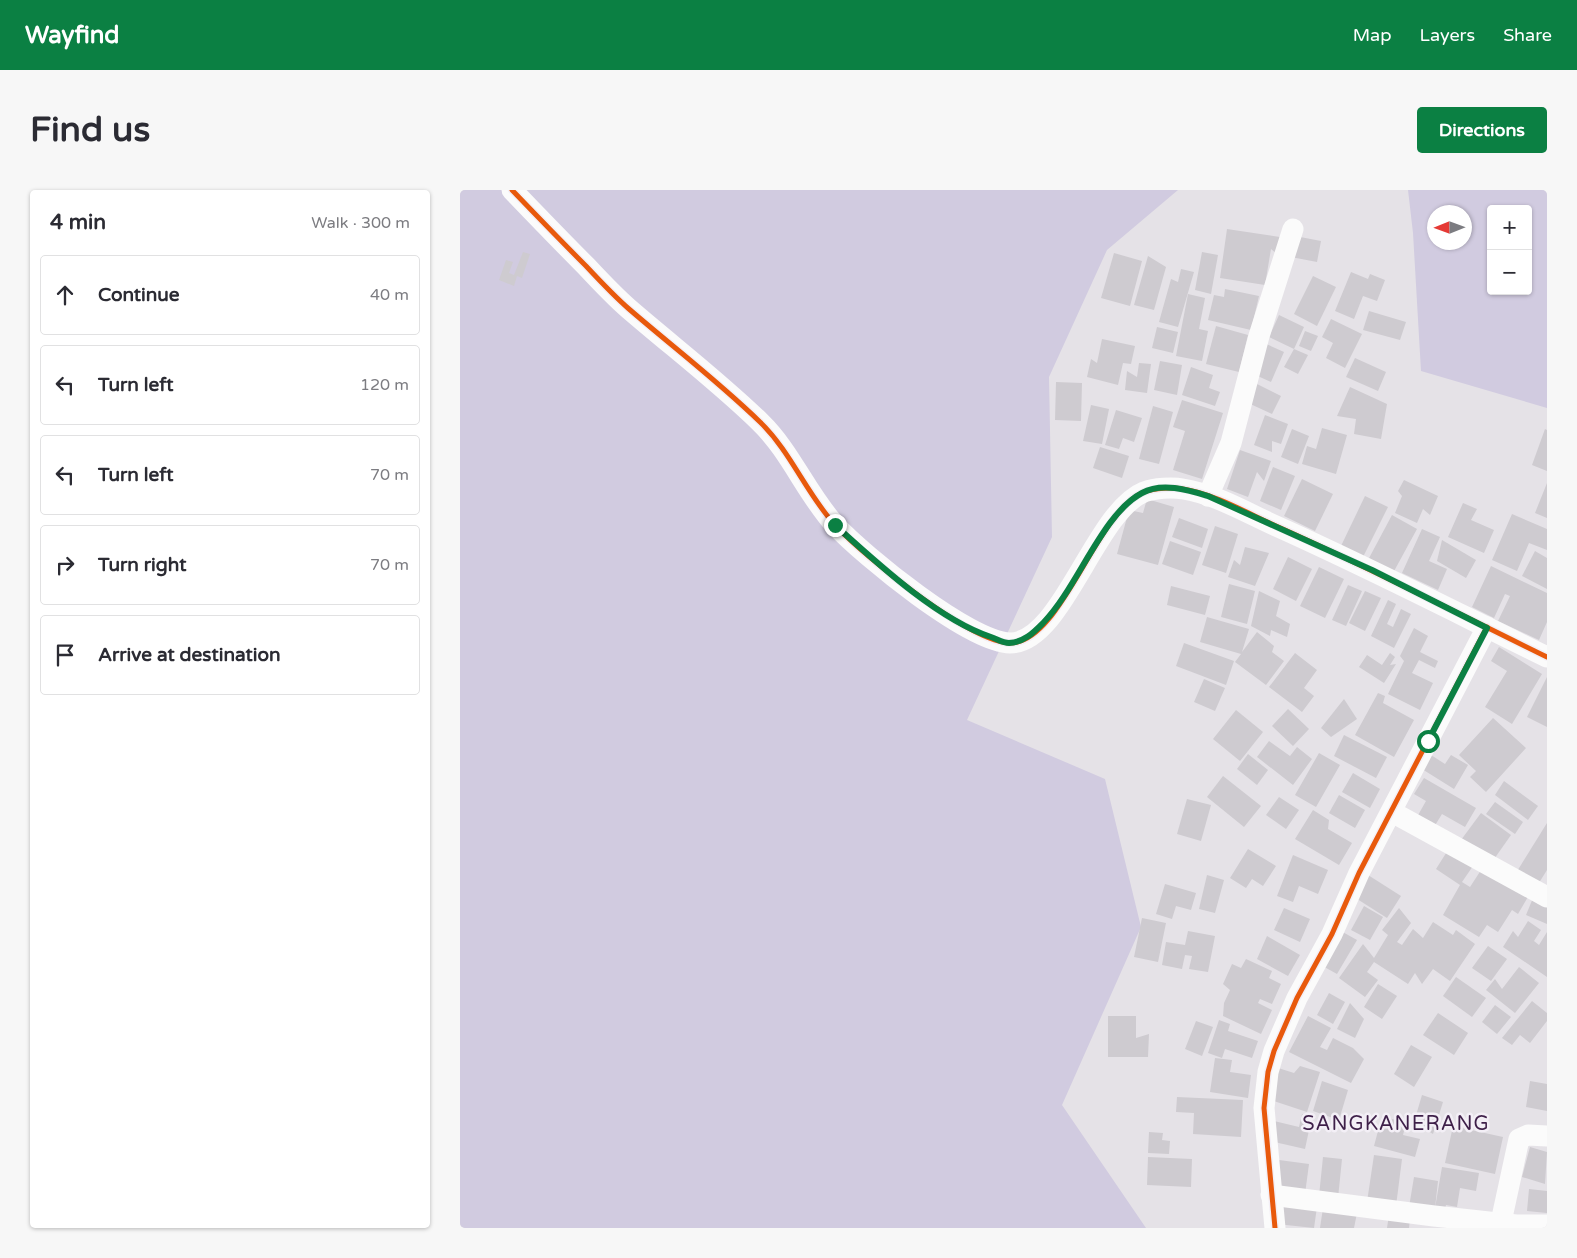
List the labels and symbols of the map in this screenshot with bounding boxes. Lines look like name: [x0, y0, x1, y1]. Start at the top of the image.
north arrow: [1427, 205, 1472, 250]
route end: [824, 514, 847, 537]
route start: [1417, 730, 1440, 753]
district label: SANGKANERANG: [1302, 1112, 1490, 1136]

